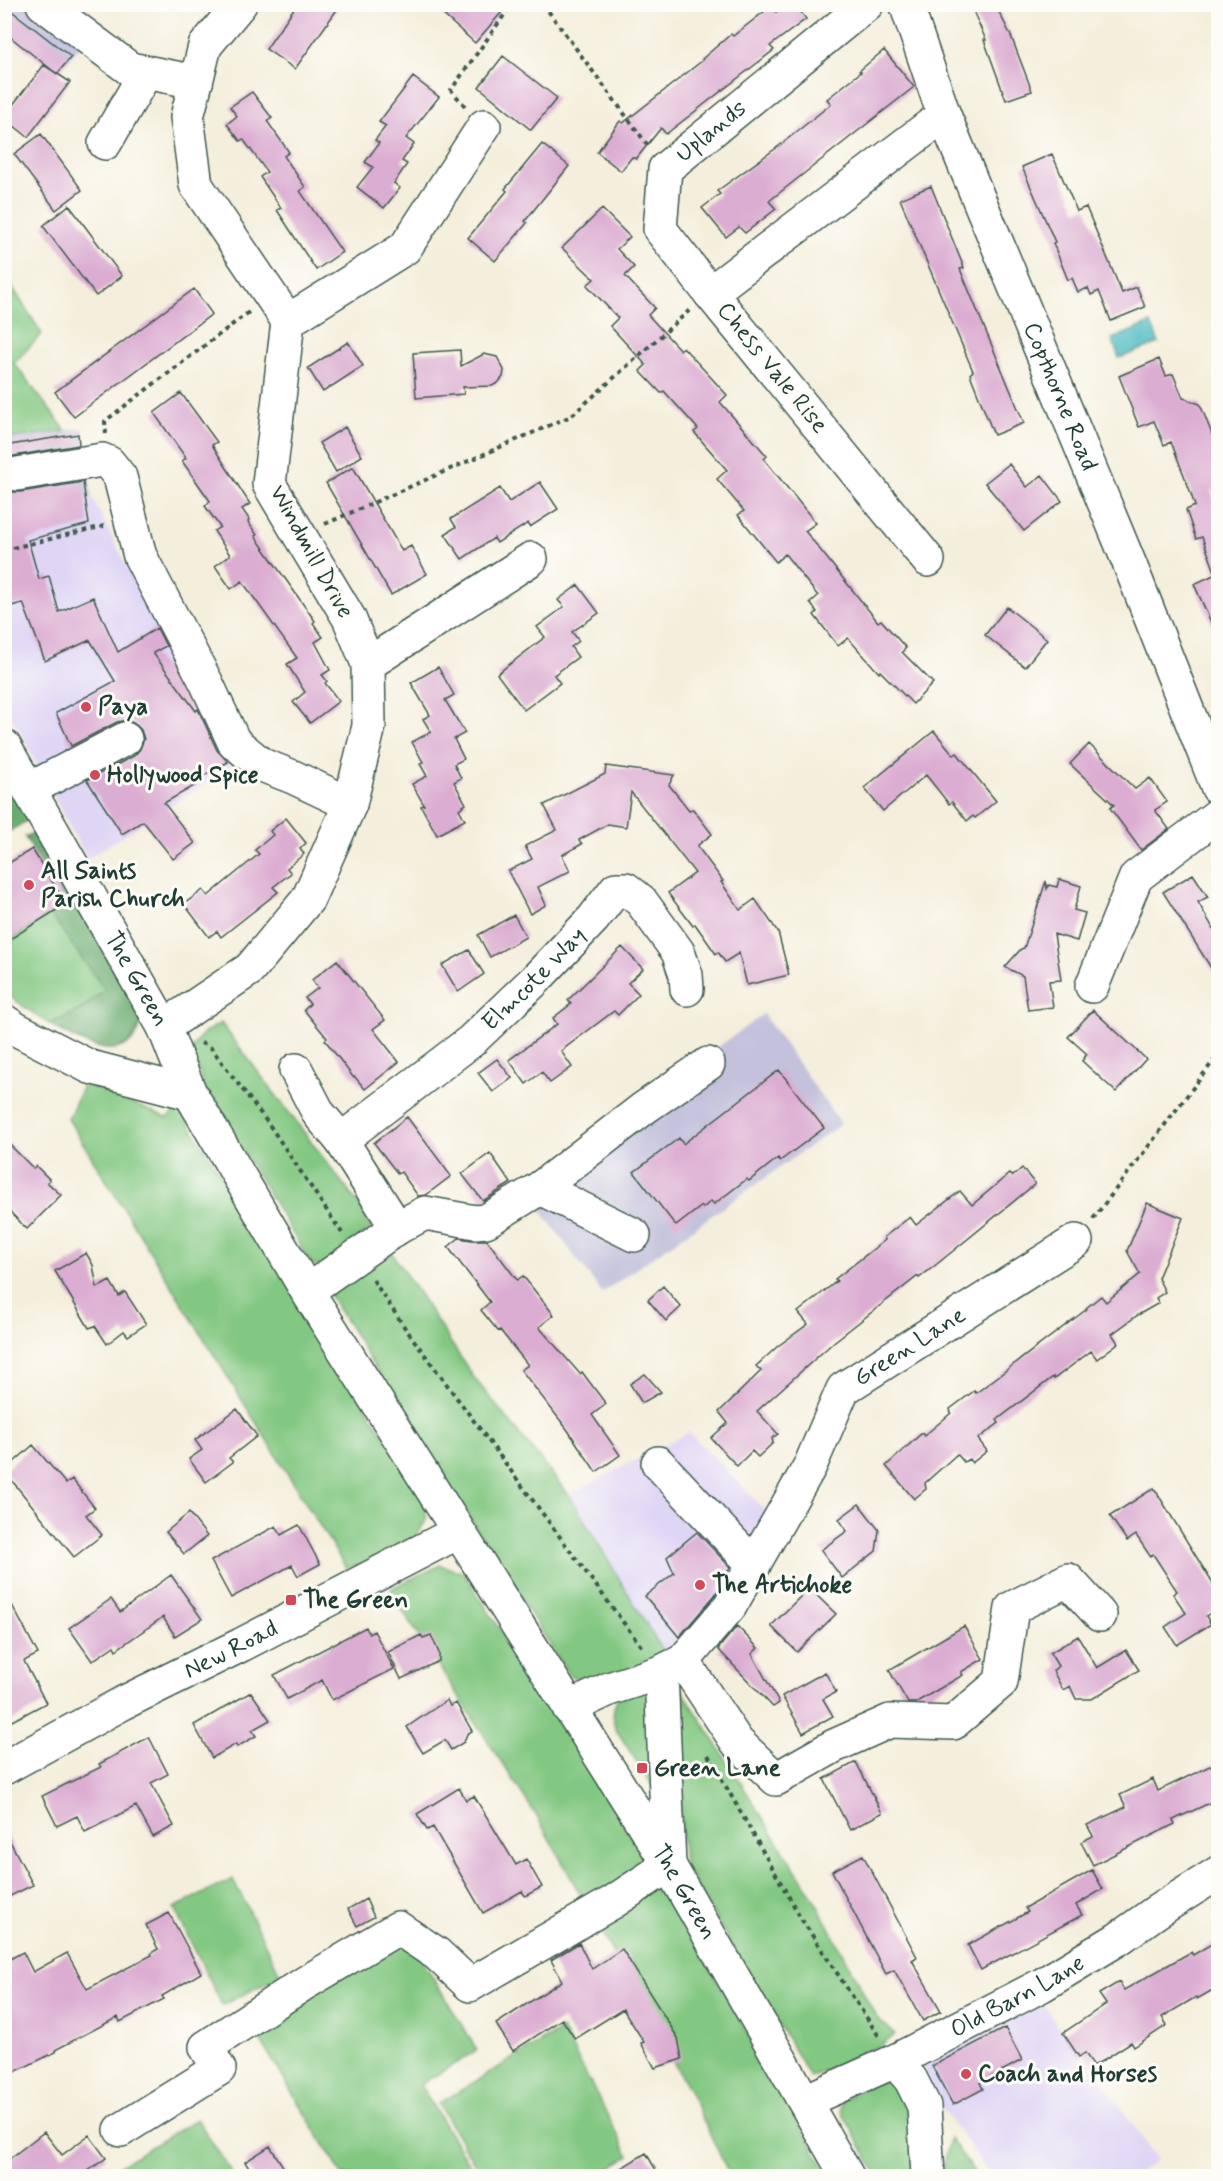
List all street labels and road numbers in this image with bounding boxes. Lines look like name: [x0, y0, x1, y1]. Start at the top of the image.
street label: Uplands: [669, 93, 753, 170]
street label: Chess Vale Rise: [709, 296, 835, 440]
street label: Copthorne Road: [1016, 318, 1105, 475]
street label: Windmill Drive: [262, 480, 360, 624]
street label: Elmcote Way: [475, 920, 593, 1038]
street label: The Green: [97, 926, 176, 1032]
street label: Green Lane: [848, 1299, 972, 1394]
street label: New Road: [179, 1613, 283, 1686]
street label: The Green: [644, 1839, 724, 1945]
street label: Old Barn Lane: [945, 1947, 1090, 2045]

